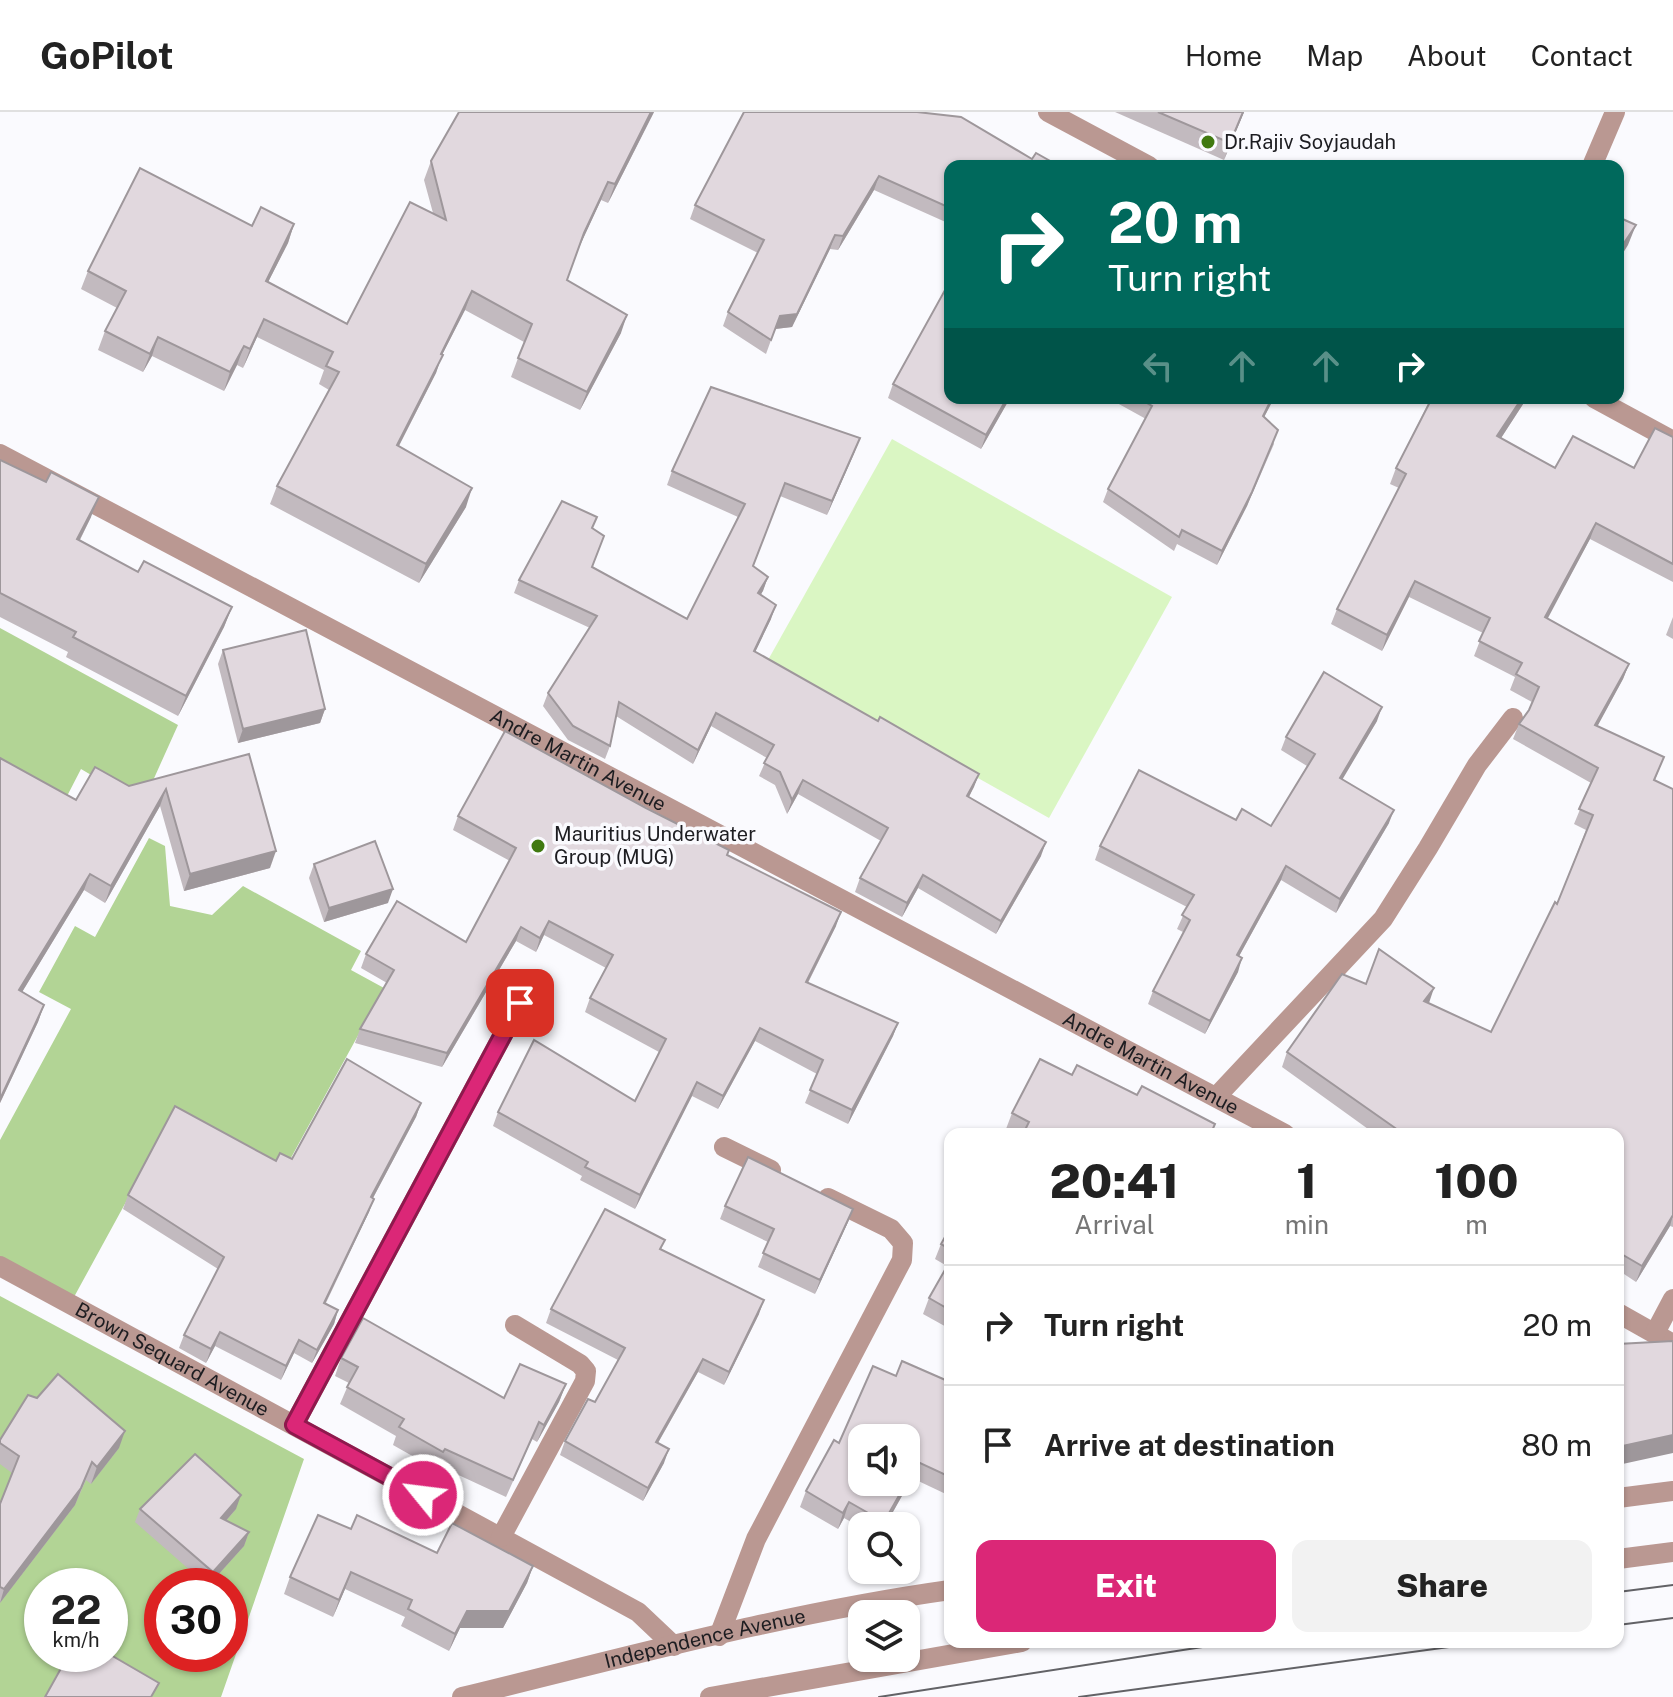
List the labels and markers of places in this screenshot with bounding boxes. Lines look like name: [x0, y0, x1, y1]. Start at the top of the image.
place label: Dr.Rajiv Soyjaudah: [1224, 130, 1396, 154]
marker: Dr.Rajiv Soyjaudah: [1199, 133, 1217, 151]
place label: Mauritius Underwater Group (MUG): [554, 822, 756, 869]
marker: Mauritius Underwater Group (MUG): [529, 837, 547, 855]
pin: [486, 969, 554, 1037]

